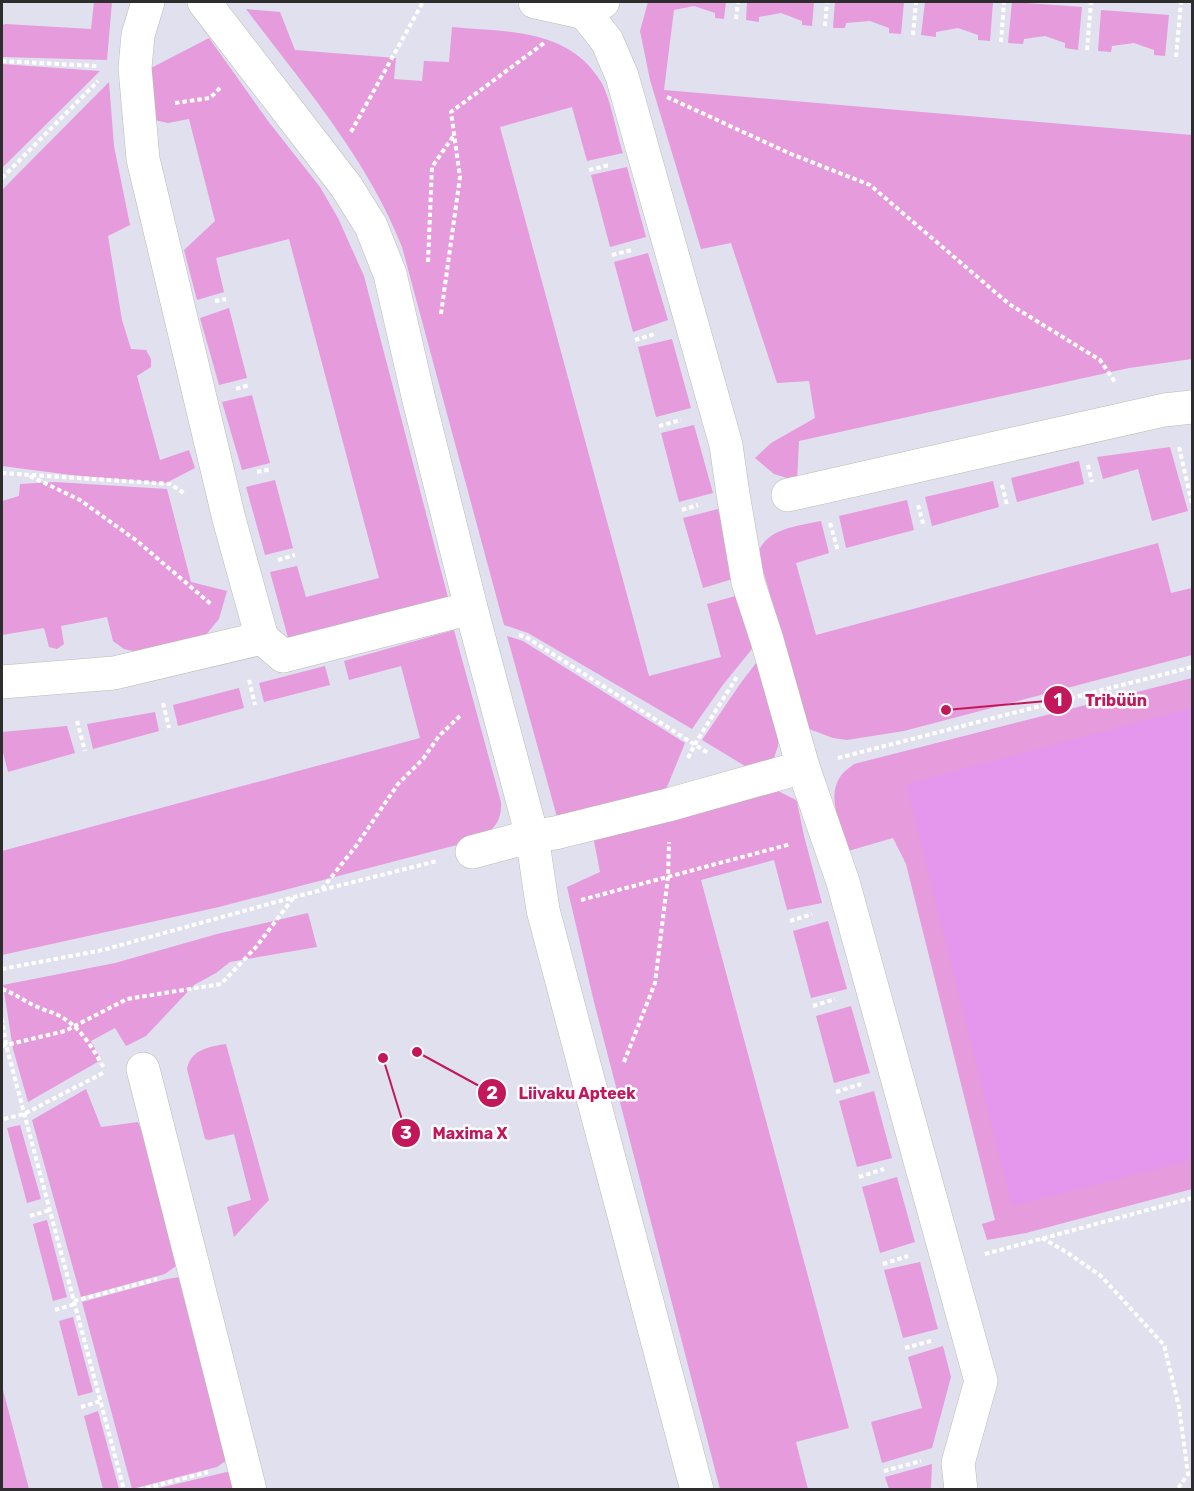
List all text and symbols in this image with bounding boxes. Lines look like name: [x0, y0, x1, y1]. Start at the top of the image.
callout: Tribüün: [1043, 683, 1159, 717]
text: 1: [1054, 689, 1062, 711]
text: Tribüün: [1085, 691, 1147, 710]
callout: Liivaku Apteek: [477, 1076, 648, 1110]
text: 2: [486, 1082, 498, 1104]
text: Liivaku Apteek: [518, 1084, 636, 1103]
callout: Maxima X: [391, 1116, 520, 1150]
text: 3: [400, 1122, 412, 1144]
text: Maxima X: [432, 1124, 508, 1143]

